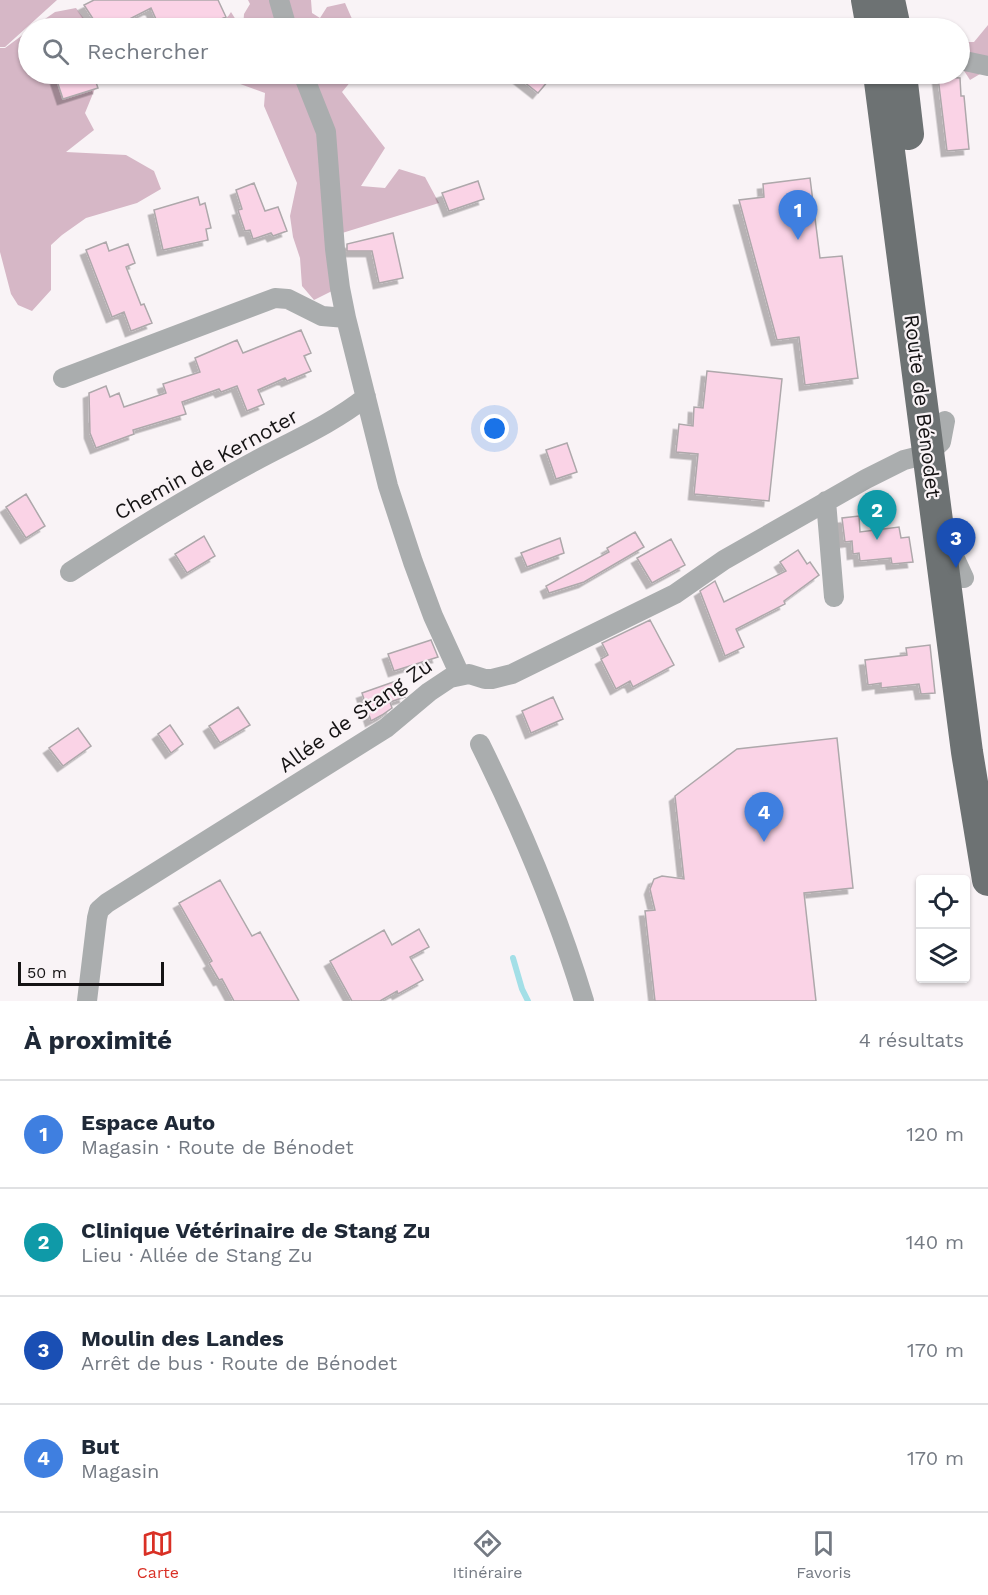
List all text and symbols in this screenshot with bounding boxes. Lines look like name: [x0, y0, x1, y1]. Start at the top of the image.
search box: [18, 18, 970, 84]
icon: search: [39, 35, 72, 68]
text: Rechercher: [87, 39, 209, 64]
pin: 1: [778, 190, 818, 240]
street label: Route de Bénodet: [899, 313, 947, 499]
street label: Chemin de Kernoter: [110, 403, 303, 525]
your location: [480, 414, 509, 443]
pin: 2: [858, 490, 896, 540]
pin: 3: [936, 518, 976, 568]
street label: Allée de Stang Zu: [273, 653, 437, 777]
pin: 4: [744, 792, 783, 842]
map controls: [916, 875, 970, 983]
button: locate: [916, 875, 970, 929]
button: layers: [916, 929, 970, 983]
scale bar: [18, 959, 164, 986]
text: 50 m: [27, 963, 67, 982]
text: À proximité: [24, 1025, 172, 1055]
text: 4 résultats: [859, 1028, 964, 1052]
text: Espace Auto: [81, 1110, 215, 1135]
text: 1: [39, 1122, 48, 1146]
text: 120 m: [906, 1122, 964, 1146]
text: Magasin · Route de Bénodet: [81, 1135, 354, 1159]
text: Clinique Vétérinaire de Stang Zu: [81, 1218, 430, 1243]
text: 2: [38, 1230, 49, 1254]
text: 140 m: [906, 1230, 964, 1254]
text: Lieu · Allée de Stang Zu: [81, 1243, 313, 1267]
text: Moulin des Landes: [81, 1326, 284, 1351]
text: 3: [38, 1338, 49, 1362]
text: 170 m: [907, 1338, 964, 1362]
text: Arrêt de bus · Route de Bénodet: [81, 1351, 397, 1375]
text: But: [81, 1434, 119, 1459]
text: 4: [37, 1446, 50, 1470]
text: 170 m: [907, 1446, 964, 1470]
text: Magasin: [81, 1459, 159, 1483]
tab: Carte: [137, 1527, 179, 1582]
tab: Itinéraire: [453, 1527, 523, 1582]
tab: Favoris: [796, 1527, 851, 1582]

